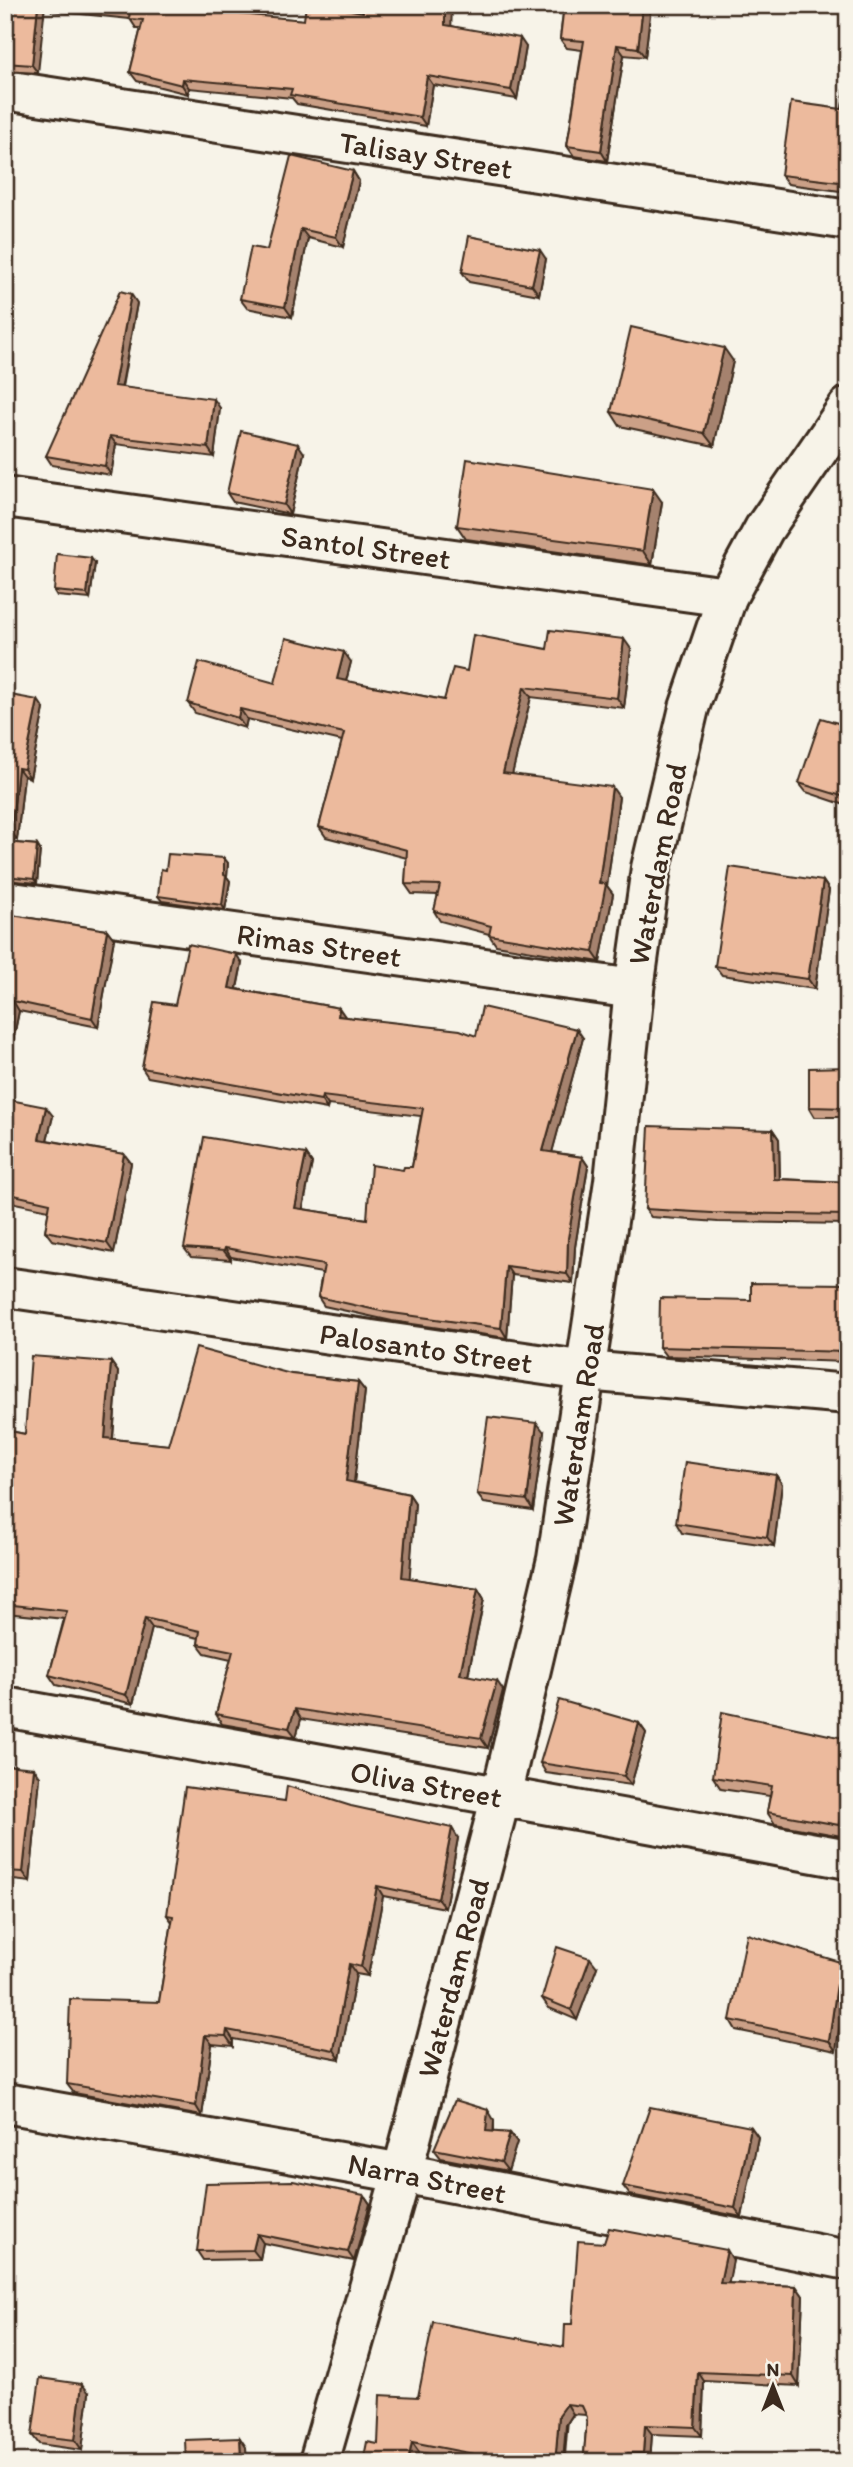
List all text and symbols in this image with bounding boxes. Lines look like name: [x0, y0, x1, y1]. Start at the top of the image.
street label: Talisay Street: [337, 123, 515, 187]
street label: Santol Street: [279, 517, 453, 577]
street label: Waterdam Road: [619, 760, 695, 968]
street label: Rimas Street: [234, 915, 404, 975]
street label: Palosanto Street: [317, 1315, 535, 1381]
street label: Waterdam Road: [544, 1321, 612, 1529]
street label: Oliva Street: [347, 1752, 505, 1816]
street label: Waterdam Road: [409, 1874, 497, 2082]
street label: Narra Street: [345, 2145, 509, 2211]
north arrow: [738, 2352, 808, 2422]
text: N: [767, 2358, 779, 2381]

